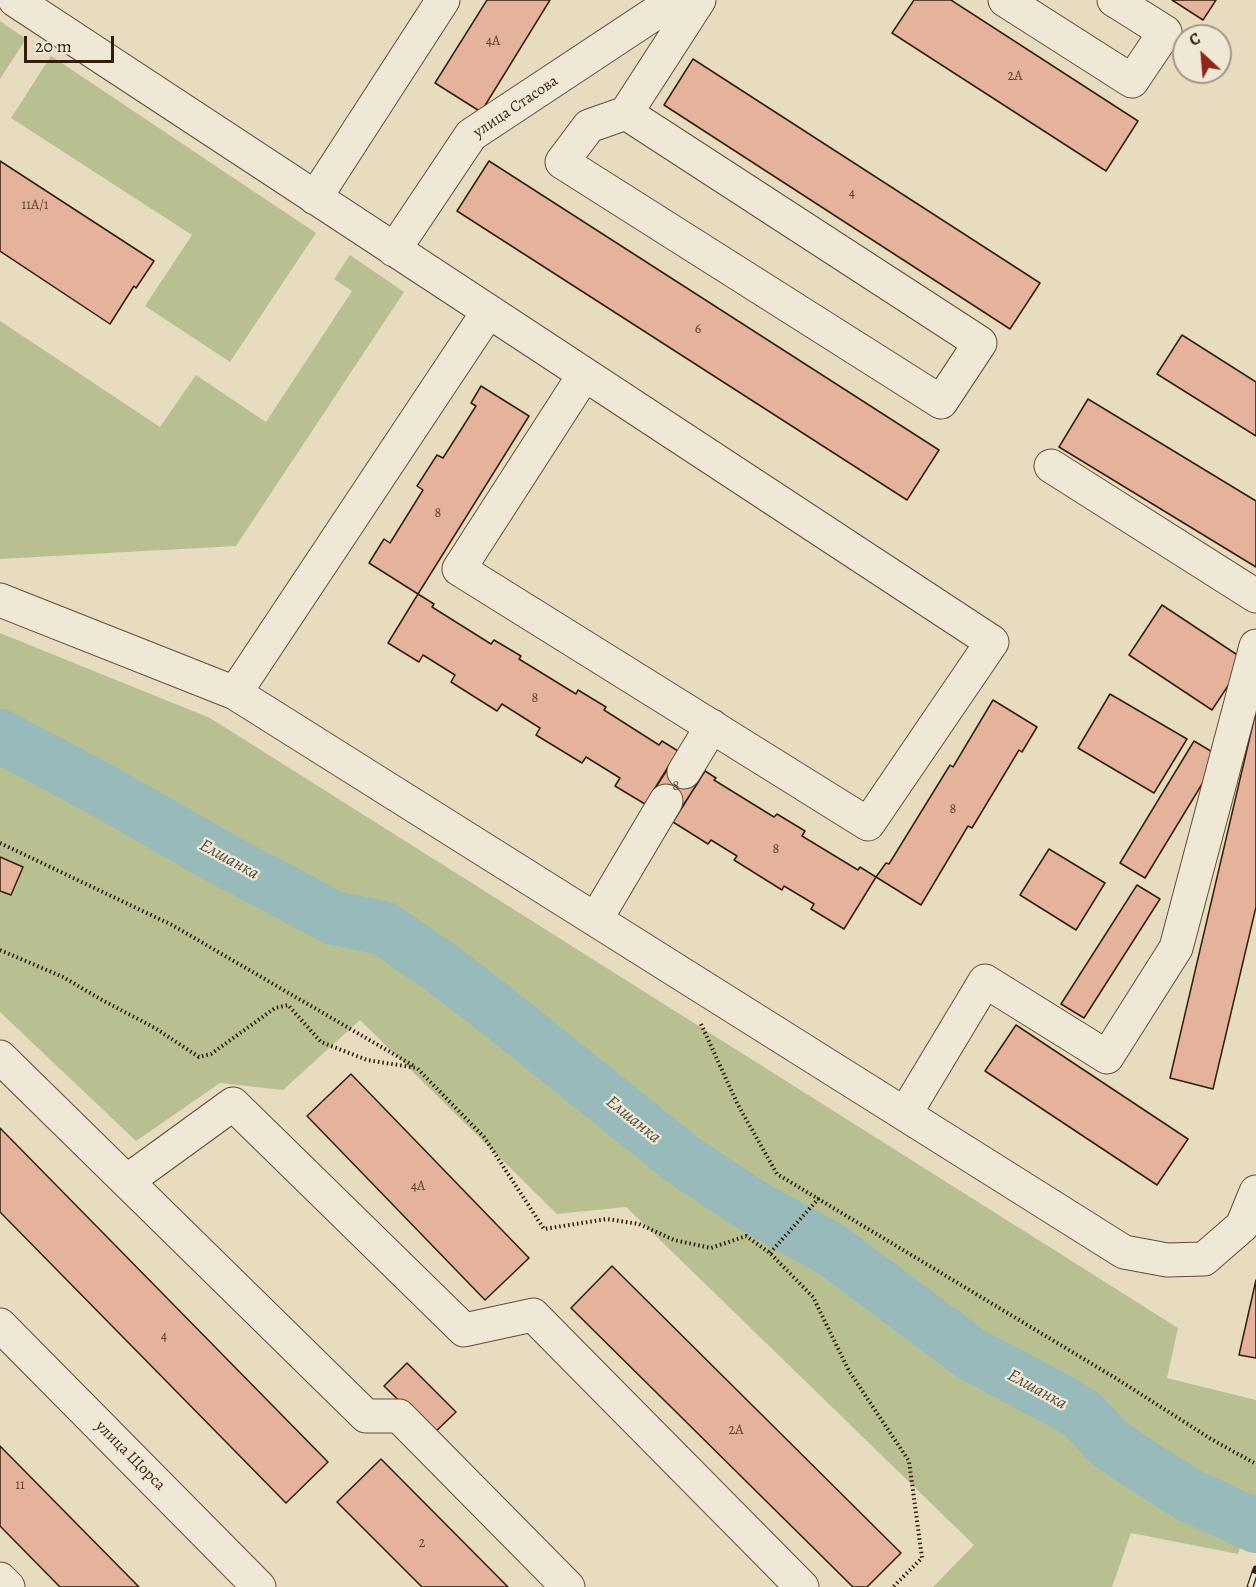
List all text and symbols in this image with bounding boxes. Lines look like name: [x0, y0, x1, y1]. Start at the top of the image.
scale bar: [27, 24, 117, 62]
north arrow: [1172, 24, 1232, 84]
text: С: [1186, 28, 1204, 52]
text: 20 m: [35, 34, 72, 58]
house number: 4А: [486, 34, 500, 50]
house number: 2А: [1008, 69, 1022, 85]
street label: улица Стасова: [470, 72, 562, 142]
house number: 4: [849, 186, 855, 202]
house number: 11А/1: [21, 198, 49, 214]
house number: 6: [695, 322, 701, 338]
house number: 8: [435, 506, 441, 522]
house number: 8: [532, 691, 538, 707]
house number: 8: [673, 779, 679, 795]
house number: 8: [950, 802, 956, 818]
water label: Елшанка: [196, 835, 262, 885]
house number: 8: [773, 842, 779, 858]
water label: Елшанка: [601, 1091, 665, 1149]
house number: 4А: [411, 1179, 425, 1195]
house number: 4: [161, 1329, 167, 1345]
water label: Елшанка: [1004, 1365, 1070, 1415]
street label: улица Щорса: [91, 1417, 169, 1495]
house number: 2А: [729, 1423, 743, 1439]
house number: 11: [15, 1478, 25, 1494]
house number: 2: [419, 1536, 425, 1552]

